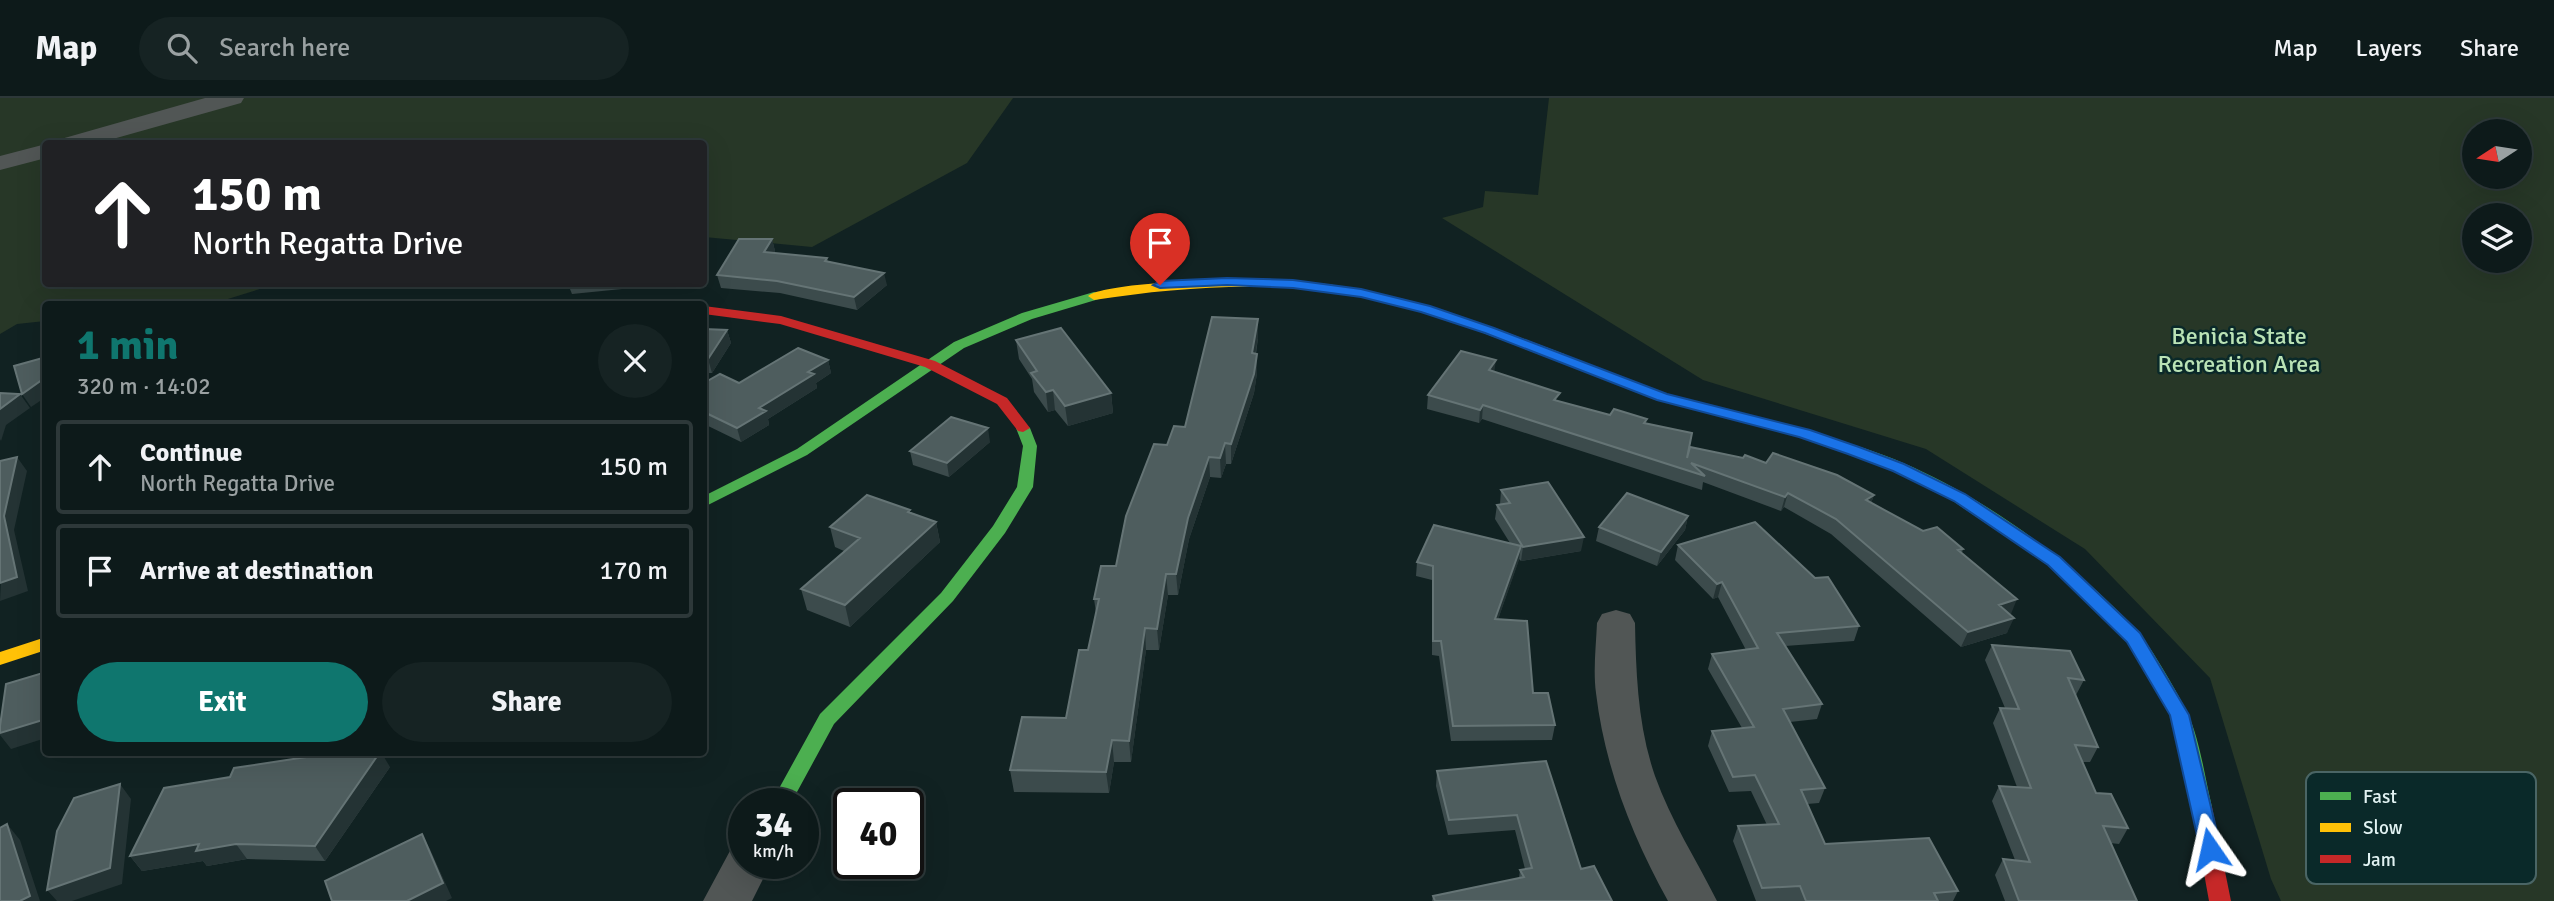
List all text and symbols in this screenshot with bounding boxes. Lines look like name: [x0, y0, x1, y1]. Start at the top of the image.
search box: [139, 17, 629, 80]
text: Map: [35, 28, 97, 69]
icon: search: [163, 29, 201, 67]
text: Search here: [219, 32, 350, 64]
text: Map: [2273, 33, 2318, 63]
text: Layers: [2356, 33, 2422, 63]
text: Share: [2460, 33, 2519, 63]
north arrow: [2462, 119, 2532, 189]
map controls: [2462, 119, 2532, 273]
text: 150 m: [192, 164, 322, 224]
icon: ahead: [77, 168, 168, 259]
button: layers: [2462, 203, 2532, 273]
pin: [1130, 213, 1190, 285]
text: North Regatta Drive: [192, 224, 463, 263]
icon: arrive: [1141, 224, 1179, 262]
text: 1 min: [77, 320, 178, 371]
park label: Benicia State Recreation Area: [2158, 321, 2320, 379]
button: close: [598, 324, 672, 398]
text: 320 m · 14:02: [77, 372, 211, 401]
text: Continue: [140, 437, 242, 469]
icon: ahead: [81, 448, 119, 486]
text: 150 m: [599, 451, 668, 483]
text: North Regatta Drive: [140, 469, 335, 498]
icon: arrive: [81, 552, 119, 590]
text: Arrive at destination: [140, 555, 373, 587]
text: 170 m: [599, 555, 668, 587]
button: Exit: [77, 662, 368, 742]
button: Share: [382, 662, 672, 742]
legend: [2306, 772, 2536, 884]
text: Fast: [2363, 785, 2397, 809]
speed limit sign: 40: [833, 788, 924, 879]
text: 34: [755, 803, 792, 846]
position arrow: [2173, 812, 2247, 886]
text: Slow: [2363, 816, 2403, 840]
text: km/h: [753, 840, 794, 862]
text: Jam: [2363, 848, 2396, 872]

